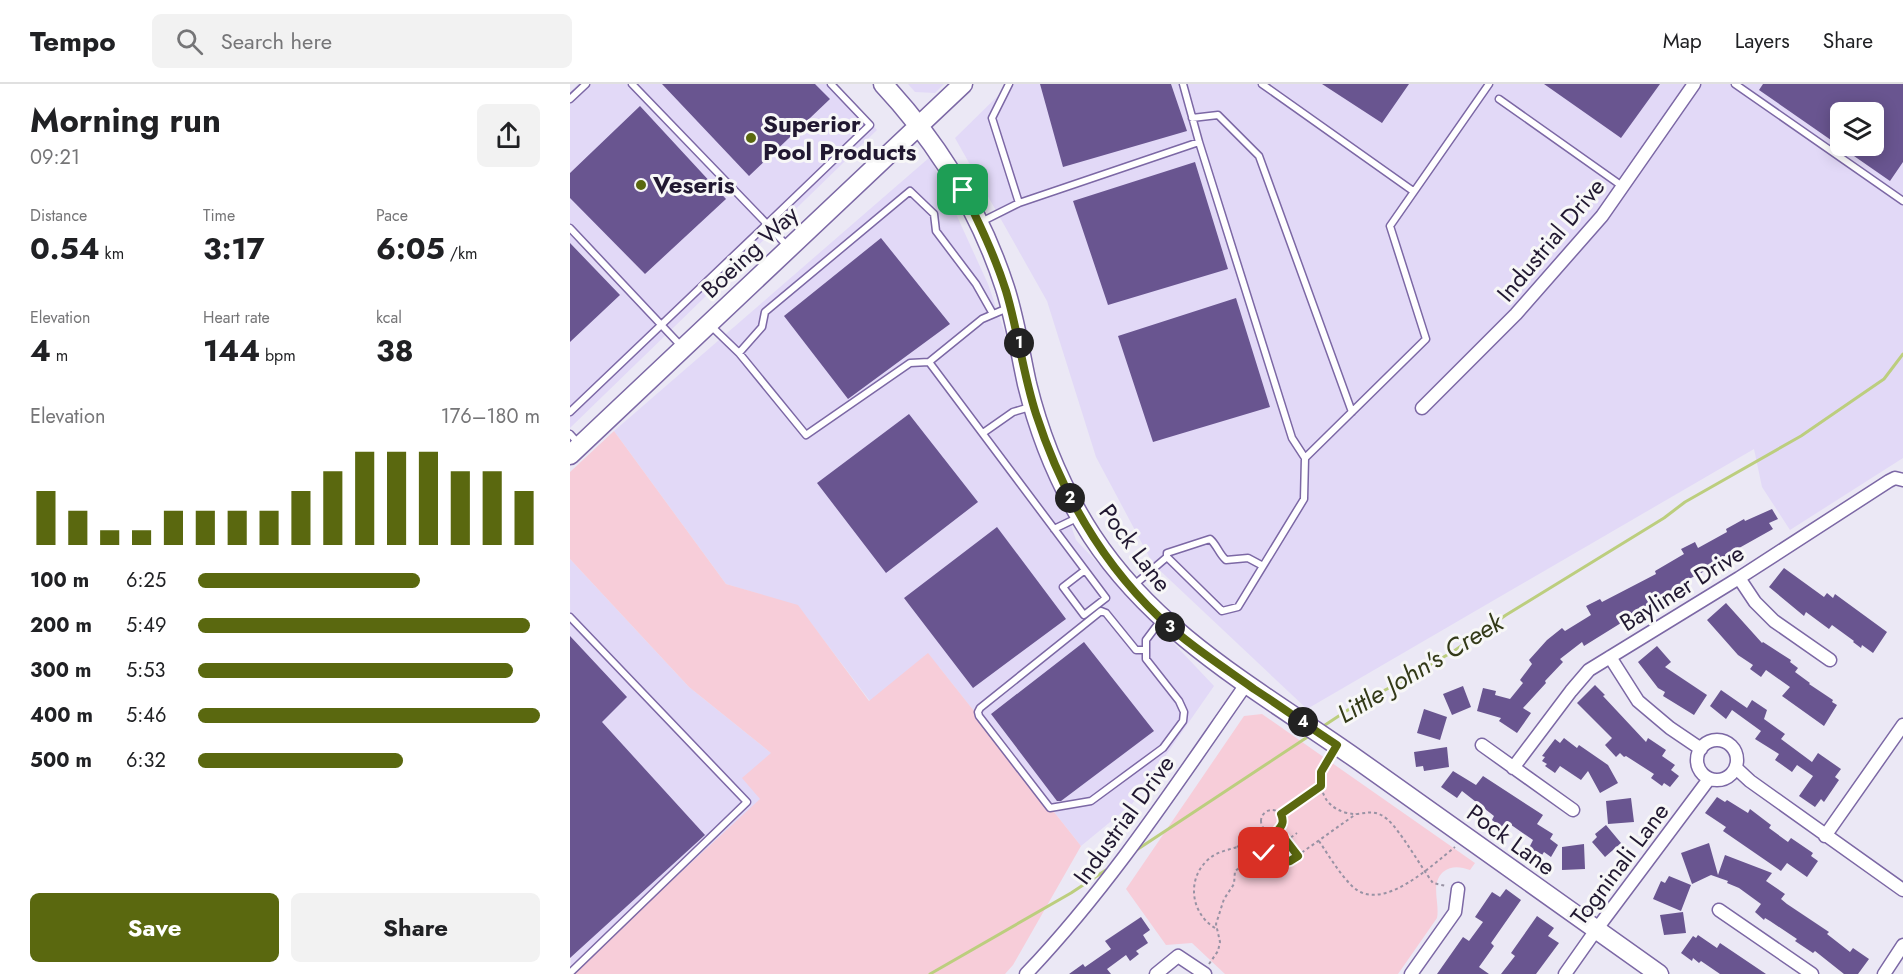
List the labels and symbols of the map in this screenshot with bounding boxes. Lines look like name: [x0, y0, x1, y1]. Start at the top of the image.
place label: Superior Pool Products: [763, 106, 916, 169]
marker: Superior Pool Products: [744, 131, 758, 145]
pin: [937, 164, 988, 215]
place label: Veseris: [652, 167, 735, 202]
street label: Industrial Drive: [1488, 170, 1613, 309]
marker: Veseris: [634, 178, 648, 192]
street label: Boeing Way: [693, 197, 806, 306]
pin: 1: [1004, 328, 1034, 358]
pin: 2: [1055, 483, 1085, 513]
street label: Pock Lane: [1091, 496, 1180, 599]
street label: Bayliner Drive: [1613, 535, 1751, 640]
water label: Little John's Creek: [1330, 602, 1512, 733]
pin: 3: [1155, 612, 1185, 642]
pin: 4: [1288, 707, 1318, 737]
street label: Industrial Drive: [1065, 748, 1183, 892]
street label: Pock Lane: [1460, 795, 1563, 884]
street label: Togninali Lane: [1562, 795, 1677, 932]
pin: [1238, 827, 1289, 878]

